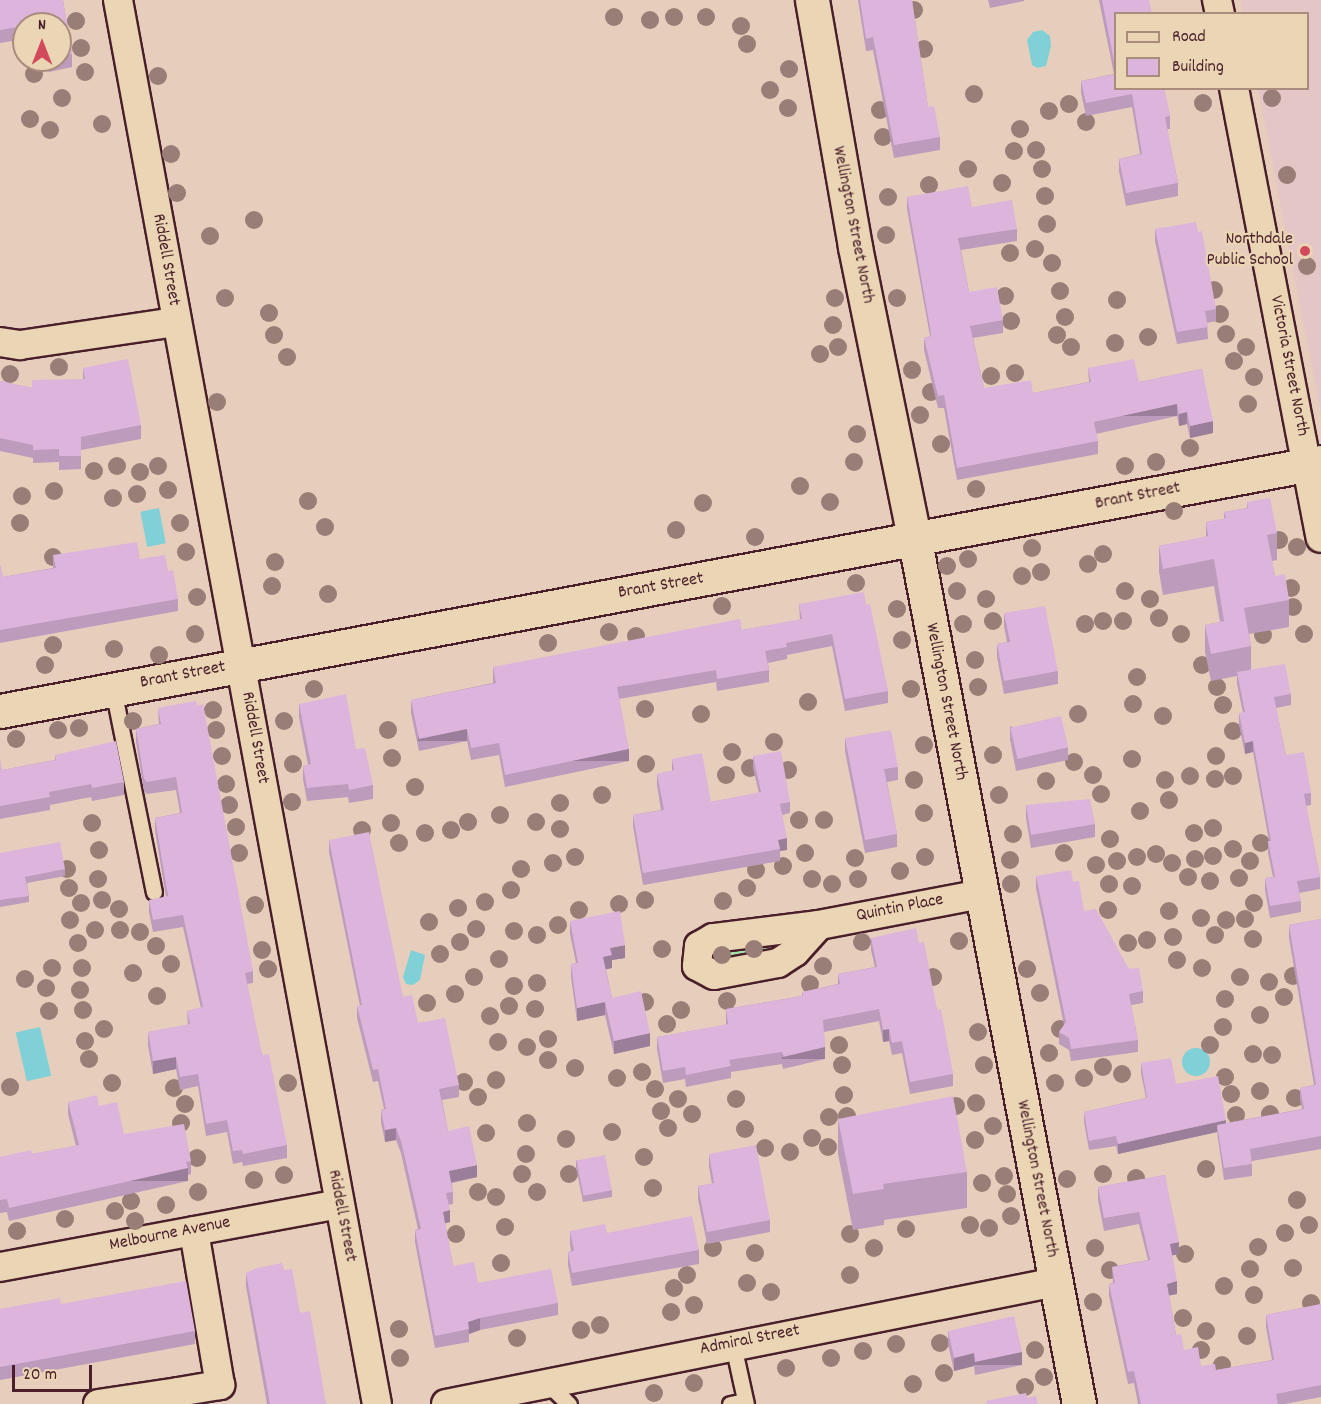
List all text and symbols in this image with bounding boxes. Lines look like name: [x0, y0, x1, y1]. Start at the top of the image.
north arrow: [12, 12, 72, 72]
legend: [1114, 12, 1309, 90]
text: N: [38, 14, 46, 37]
text: Road: [1172, 25, 1206, 50]
text: Building: [1172, 55, 1224, 80]
street label: Wellington Street North: [826, 145, 878, 305]
street label: Riddell Street: [146, 212, 184, 308]
place label: Northdale Public School: [1207, 230, 1293, 272]
marker: Northdale Public School: [1298, 244, 1312, 258]
street label: Victoria Street North: [1264, 294, 1312, 438]
street label: Brant Street: [1093, 478, 1183, 516]
street label: Brant Street: [617, 569, 705, 605]
street label: Wellington Street North: [919, 622, 971, 782]
street label: Brant Street: [138, 657, 228, 695]
street label: Riddell Street: [235, 690, 273, 786]
street label: Quintin Place: [855, 890, 945, 928]
street label: Wellington Street North: [1010, 1099, 1062, 1259]
street label: Riddell Street: [321, 1168, 361, 1264]
street label: Melbourne Avenue: [108, 1213, 232, 1257]
street label: Admiral Street: [698, 1321, 802, 1361]
scale bar: [15, 1353, 94, 1391]
text: 20 m: [23, 1363, 57, 1388]

